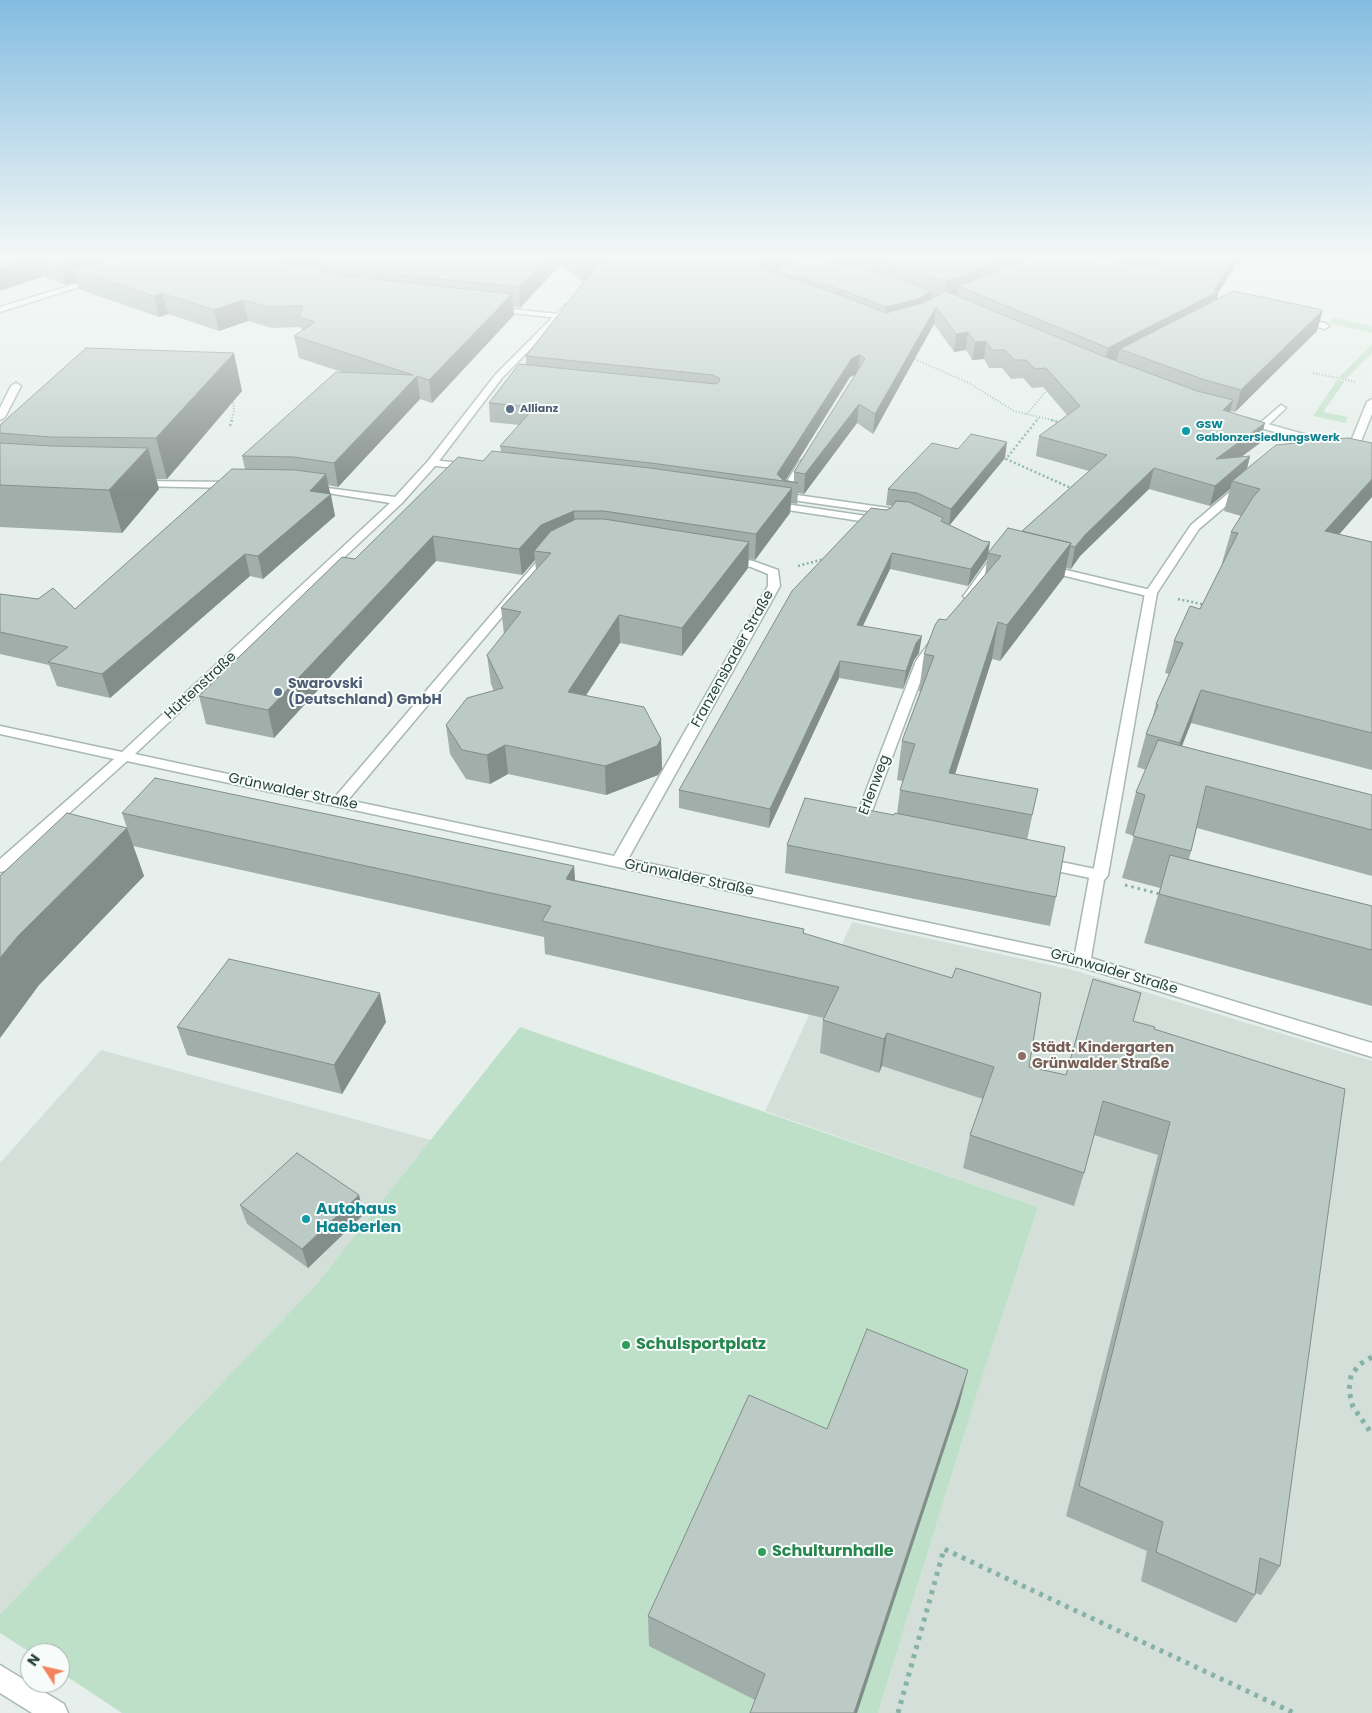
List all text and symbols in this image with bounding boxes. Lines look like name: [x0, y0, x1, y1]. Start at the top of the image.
place label: Allianz: [520, 402, 558, 416]
marker: Allianz: [504, 403, 516, 415]
place label: GSW GablonzerSiedlungsWerk: [1196, 418, 1340, 444]
marker: GSW GablonzerSiedlungsWerk: [1180, 425, 1192, 437]
street label: Franzensbader Straße: [688, 587, 778, 731]
street label: Hüttenstraße: [162, 649, 240, 723]
place label: Swarovski (Deutschland) GmbH: [288, 676, 442, 709]
marker: Swarovski (Deutschland) GmbH: [272, 686, 284, 698]
street label: Erlenweg: [856, 753, 894, 817]
street label: Grünwalder Straße: [227, 770, 359, 814]
street label: Grünwalder Straße: [623, 856, 755, 900]
street label: Grünwalder Straße: [1048, 946, 1180, 998]
place label: Städt. Kindergarten Grünwalder Straße: [1032, 1040, 1174, 1072]
marker: Städt. Kindergarten Grünwalder Straße: [1016, 1050, 1028, 1062]
place label: Autohaus Haeberlen: [316, 1200, 401, 1238]
marker: Autohaus Haeberlen: [300, 1213, 312, 1225]
place label: Schulsportplatz: [636, 1335, 766, 1355]
marker: Schulsportplatz: [620, 1339, 632, 1351]
place label: Schulturnhalle: [772, 1542, 894, 1562]
marker: Schulturnhalle: [756, 1546, 768, 1558]
north arrow: [20, 1643, 70, 1693]
text: N: [22, 1650, 45, 1670]

